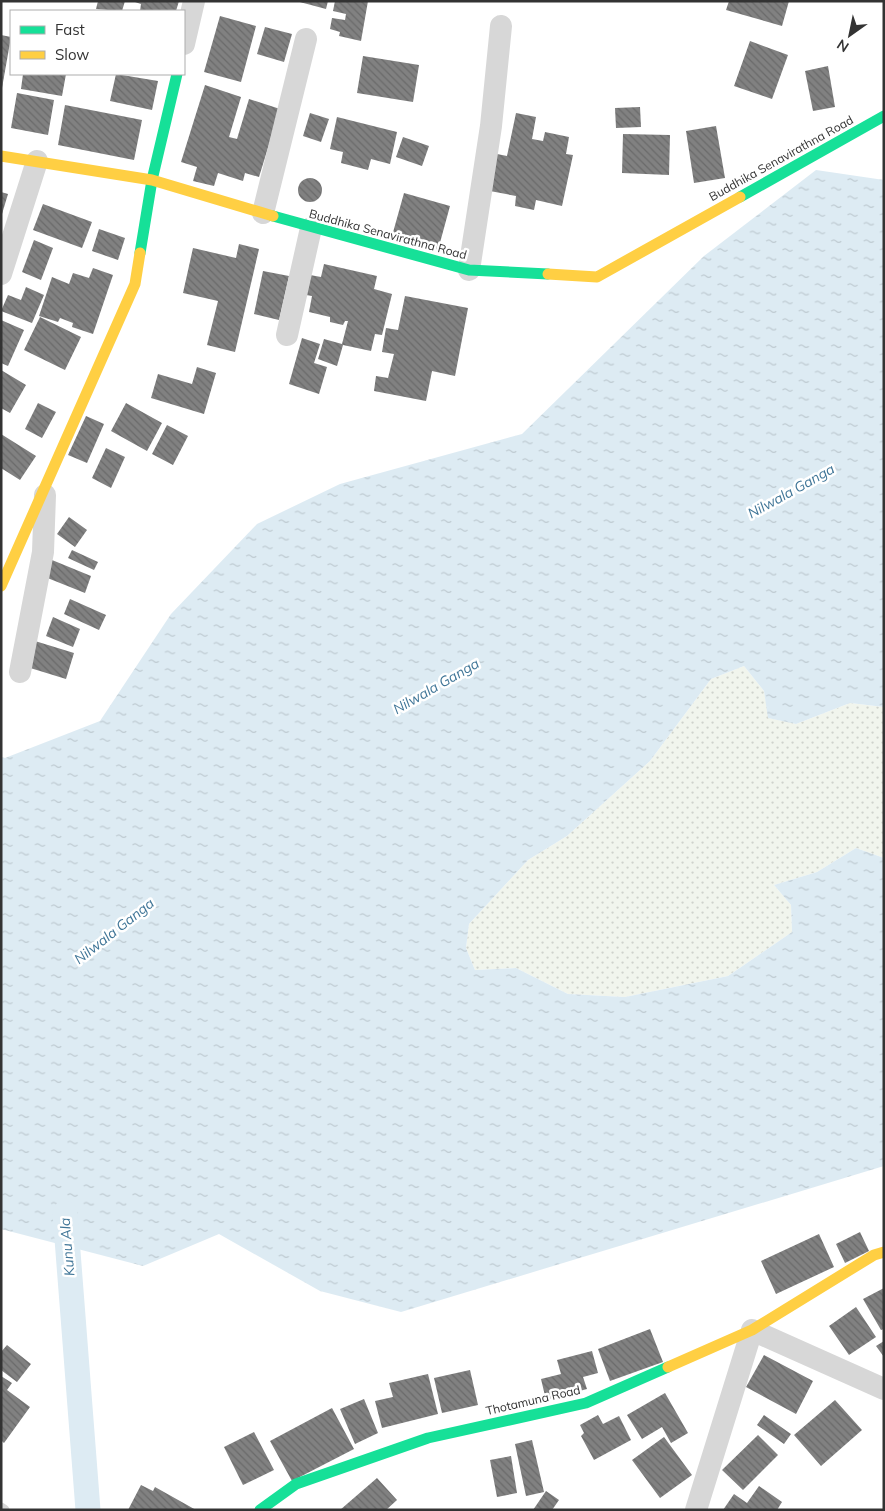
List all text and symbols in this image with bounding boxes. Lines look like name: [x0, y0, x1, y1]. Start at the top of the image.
legend: [10, 10, 185, 75]
north arrow: [825, 10, 875, 60]
text: Fast: [55, 20, 85, 39]
text: N: [834, 35, 852, 56]
text: Slow: [55, 45, 89, 64]
street label: Buddhika Senavirathna Road: [706, 112, 856, 204]
street label: Buddhika Senavirathna Road: [307, 206, 469, 262]
water label: Nilwala Ganga: [744, 460, 838, 522]
water label: Nilwala Ganga: [390, 654, 482, 718]
water label: Nilwala Ganga: [70, 894, 158, 968]
water label: Kunu Ala: [55, 1217, 79, 1277]
street label: Thotamuna Road: [484, 1382, 582, 1418]

